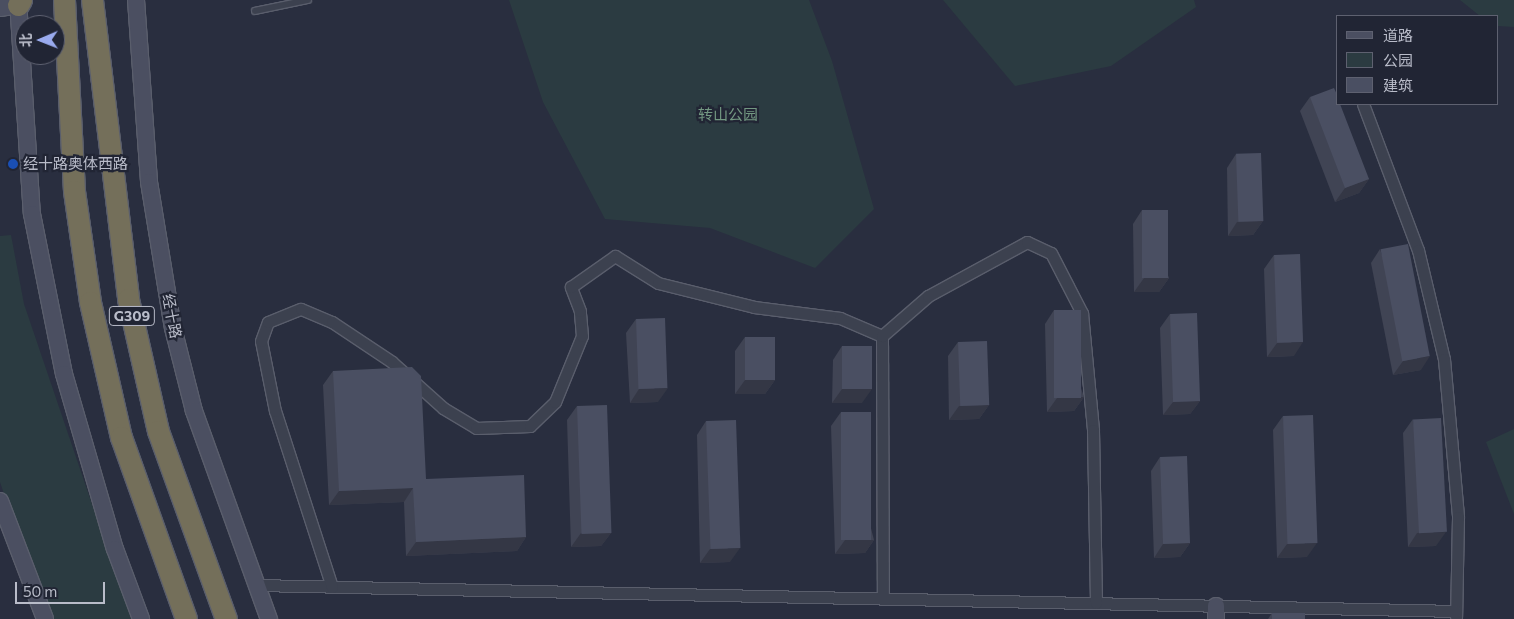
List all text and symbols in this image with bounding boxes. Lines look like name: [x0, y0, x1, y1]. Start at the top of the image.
north arrow: [15, 15, 65, 65]
legend: [1336, 15, 1499, 105]
text: 道路: [1383, 26, 1413, 44]
text: 北: [17, 33, 34, 47]
text: 公园: [1383, 51, 1413, 69]
text: 建筑: [1383, 76, 1413, 94]
park label: 转山公园: [698, 106, 758, 124]
place label: 经十路奥体西路: [23, 155, 128, 173]
marker: 经十路奥体西路: [7, 158, 19, 170]
street label: 经十路: [159, 292, 185, 340]
road number: G309: [108, 304, 156, 328]
scale bar: [18, 572, 108, 604]
text: 50 m: [23, 582, 57, 600]

